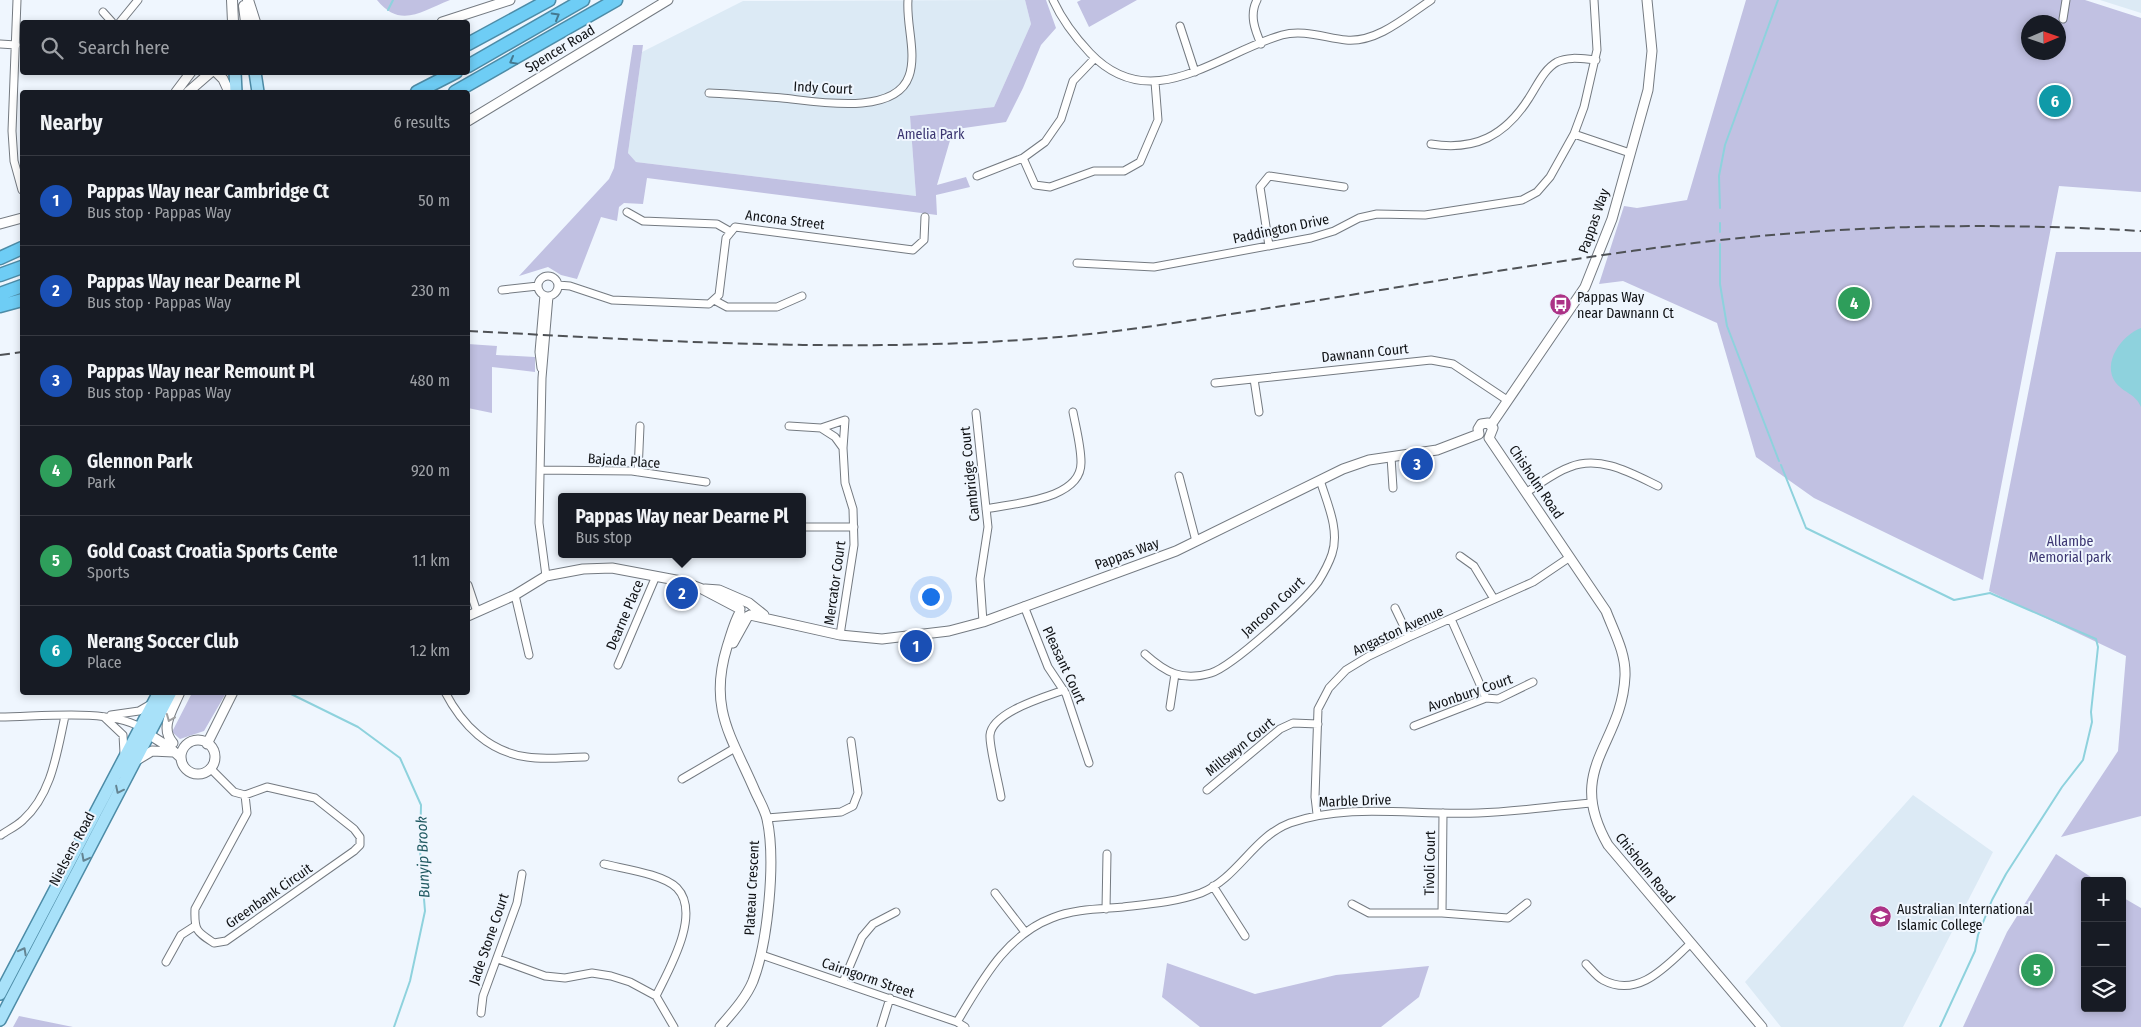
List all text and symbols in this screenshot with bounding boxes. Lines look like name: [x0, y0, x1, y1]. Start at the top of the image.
one-way arrow: [550, 12, 559, 22]
north arrow: [2021, 15, 2066, 60]
search box: [20, 20, 470, 75]
street label: Spencer Road: [522, 21, 598, 77]
icon: search: [38, 34, 66, 62]
text: Search here: [78, 36, 170, 59]
one-way arrow: [510, 54, 519, 64]
street label: Indy Court: [793, 78, 853, 98]
pin: 6: [2039, 82, 2071, 120]
text: Nearby: [40, 110, 102, 136]
text: 6 results: [394, 113, 450, 132]
park label: Amelia Park: [897, 126, 965, 143]
text: Pappas Way near Cambridge Ct: [87, 180, 329, 203]
street label: Pappas Way: [1575, 186, 1613, 256]
text: 1: [53, 191, 59, 210]
text: 50 m: [418, 191, 450, 210]
text: Bus stop · Pappas Way: [87, 203, 231, 222]
street label: Ancona Street: [744, 207, 826, 233]
street label: Paddington Drive: [1231, 210, 1331, 248]
text: Pappas Way near Dearne Pl: [87, 270, 300, 293]
text: 2: [52, 281, 60, 300]
text: 230 m: [411, 281, 450, 300]
pin: 4: [1838, 284, 1870, 322]
place label: Pappas Way near Dawnann Ct: [1577, 289, 1674, 322]
text: Bus stop · Pappas Way: [87, 293, 231, 312]
bus stop icon: Pappas Way near Dawnann Ct: [1549, 293, 1573, 317]
street label: Dawnann Court: [1321, 340, 1410, 366]
text: Pappas Way near Remount Pl: [87, 360, 315, 383]
text: 3: [52, 371, 60, 390]
text: 480 m: [410, 371, 450, 390]
text: Bus stop · Pappas Way: [87, 383, 231, 402]
street label: Cambridge Court: [957, 425, 983, 522]
street label: Chisholm Road: [1505, 442, 1567, 522]
pin: 3: [1401, 445, 1433, 483]
text: Glennon Park: [87, 450, 192, 473]
street label: Bajada Place: [587, 450, 661, 472]
text: 4: [52, 461, 60, 480]
text: 920 m: [411, 461, 450, 480]
text: Park: [87, 473, 115, 492]
popup: [558, 493, 806, 558]
text: Pappas Way near Dearne Pl: [575, 505, 789, 528]
text: Bus stop: [575, 528, 632, 547]
park label: Allambe Memorial park: [2029, 533, 2112, 566]
street label: Pappas Way: [1093, 534, 1162, 573]
street label: Mercator Court: [821, 539, 849, 626]
text: Gold Coast Croatia Sports Cente: [87, 540, 338, 563]
text: 5: [52, 551, 60, 570]
text: 1.1 km: [412, 551, 450, 570]
text: Sports: [87, 563, 130, 582]
street label: Jancoon Court: [1238, 573, 1308, 641]
pin: 2: [666, 574, 698, 612]
street label: Dearne Place: [603, 577, 647, 653]
your location: [918, 584, 944, 610]
street label: Angaston Avenue: [1350, 602, 1446, 659]
street label: Pleasant Court: [1039, 624, 1089, 707]
pin: 1: [900, 627, 932, 665]
text: Nerang Soccer Club: [87, 630, 239, 653]
text: 6: [52, 641, 60, 660]
text: 1.2 km: [410, 641, 450, 660]
text: Place: [87, 653, 122, 672]
street label: Avonbury Court: [1425, 670, 1515, 715]
one-way arrow: [165, 713, 176, 722]
street label: Millswyn Court: [1202, 714, 1278, 780]
one-way arrow: [116, 785, 126, 794]
street label: Marble Drive: [1318, 791, 1392, 811]
street label: Nielsens Road: [45, 809, 99, 889]
water label: Bunyip Brook: [413, 815, 433, 898]
street label: Chisholm Road: [1612, 829, 1678, 907]
street label: Tivoli Court: [1421, 830, 1439, 896]
street label: Plateau Crescent: [741, 840, 763, 936]
one-way arrow: [81, 853, 91, 862]
street label: Greenbank Circuit: [223, 860, 316, 932]
map controls: [2081, 877, 2126, 1012]
button: +: [2081, 877, 2126, 922]
street label: Jade Stone Court: [465, 891, 513, 987]
place label: Australian International Islamic College: [1897, 901, 2033, 934]
school or university icon: Australian International Islamic College: [1869, 905, 1893, 929]
button: −: [2081, 922, 2126, 967]
one-way arrow: [17, 947, 27, 956]
pin: 5: [2021, 951, 2053, 989]
street label: Cairngorm Street: [820, 954, 917, 1002]
button: layers: [2081, 967, 2126, 1012]

